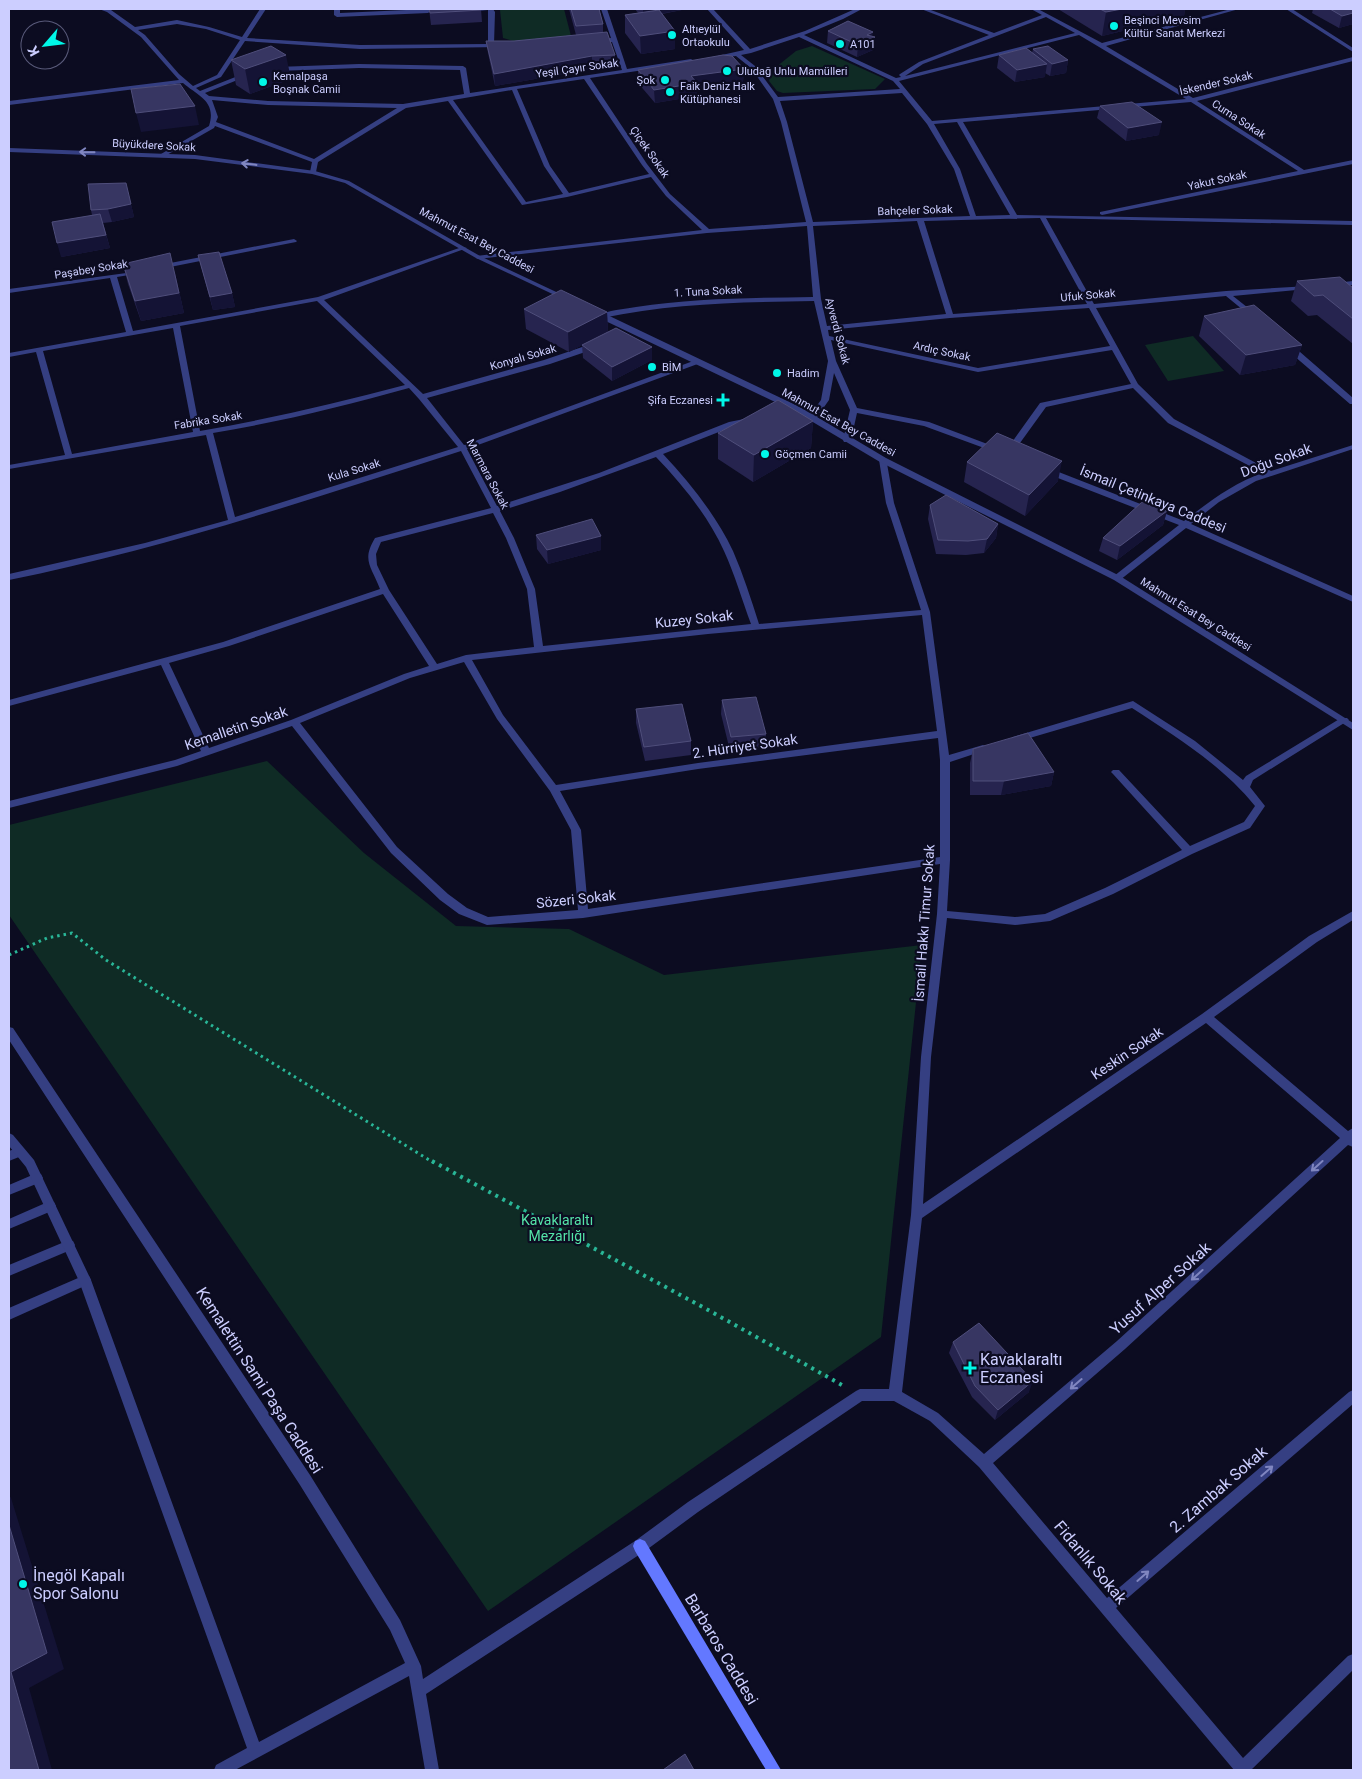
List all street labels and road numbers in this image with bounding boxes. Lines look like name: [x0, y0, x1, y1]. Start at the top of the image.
street label: Yeşil Çayır Sokak: [535, 56, 620, 81]
street label: İskender Sokak: [1178, 69, 1254, 98]
street label: Cuma Sokak: [1209, 97, 1268, 142]
street label: Çiçek Sokak: [627, 124, 672, 181]
street label: Büyükdere Sokak: [112, 137, 197, 154]
street label: Yakut Sokak: [1186, 168, 1248, 193]
street label: Bahçeler Sokak: [877, 203, 953, 218]
street label: Mahmut Esat Bey Caddesi: [417, 205, 536, 276]
street label: Paşabey Sokak: [53, 257, 129, 282]
street label: 1. Tuna Sokak: [674, 283, 743, 300]
street label: Ufuk Sokak: [1060, 287, 1117, 304]
street label: Ayverdi Sokak: [822, 296, 853, 366]
street label: Ardıç Sokak: [912, 339, 972, 364]
street label: Konyalı Sokak: [489, 342, 558, 373]
street label: Mahmut Esat Bey Caddesi: [780, 386, 898, 459]
street label: Fabrika Sokak: [173, 409, 243, 432]
street label: Marmara Sokak: [464, 437, 512, 512]
street label: Doğu Sokak: [1238, 439, 1315, 480]
street label: Kula Sokak: [326, 456, 382, 485]
street label: İsmail Çetinkaya Caddesi: [1078, 462, 1228, 536]
street label: Mahmut Esat Bey Caddesi: [1138, 575, 1254, 654]
street label: Kuzey Sokak: [654, 607, 735, 631]
street label: Kemalletin Sokak: [183, 703, 290, 753]
street label: 2. Hürriyet Sokak: [692, 731, 799, 761]
street label: İsmail Hakkı Timur Sokak: [911, 843, 938, 1002]
street label: Sözeri Sokak: [535, 887, 618, 911]
street label: Keskin Sokak: [1088, 1023, 1167, 1083]
street label: Yusuf Alper Sokak: [1106, 1237, 1215, 1339]
street label: Kemalettin Sami Paşa Caddesi: [192, 1284, 327, 1477]
street label: 2. Zambak Sokak: [1166, 1441, 1272, 1537]
street label: Fidanlık Sokak: [1050, 1517, 1131, 1608]
street label: Barbaros Caddesi: [681, 1590, 762, 1708]

